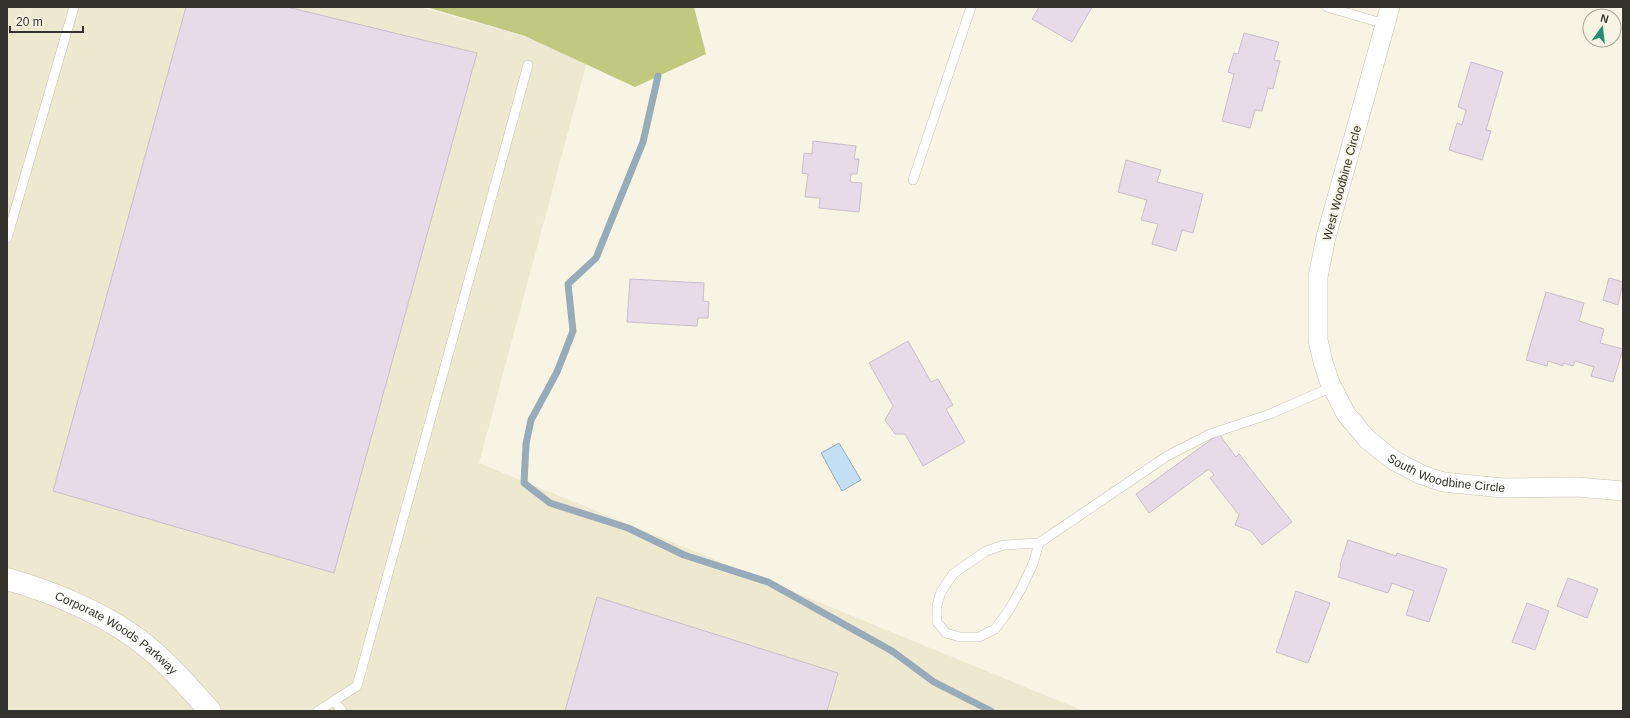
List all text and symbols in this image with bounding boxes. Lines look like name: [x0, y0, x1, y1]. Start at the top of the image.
scale bar: [10, 8, 83, 34]
north arrow: [1582, 8, 1622, 48]
text: N: [1599, 12, 1610, 25]
text: 20 m: [16, 15, 43, 29]
street label: West Woodbine Circle: [1320, 124, 1364, 242]
street label: South Woodbine Circle: [1384, 451, 1506, 495]
street label: Corporate Woods Parkway: [53, 589, 180, 677]

